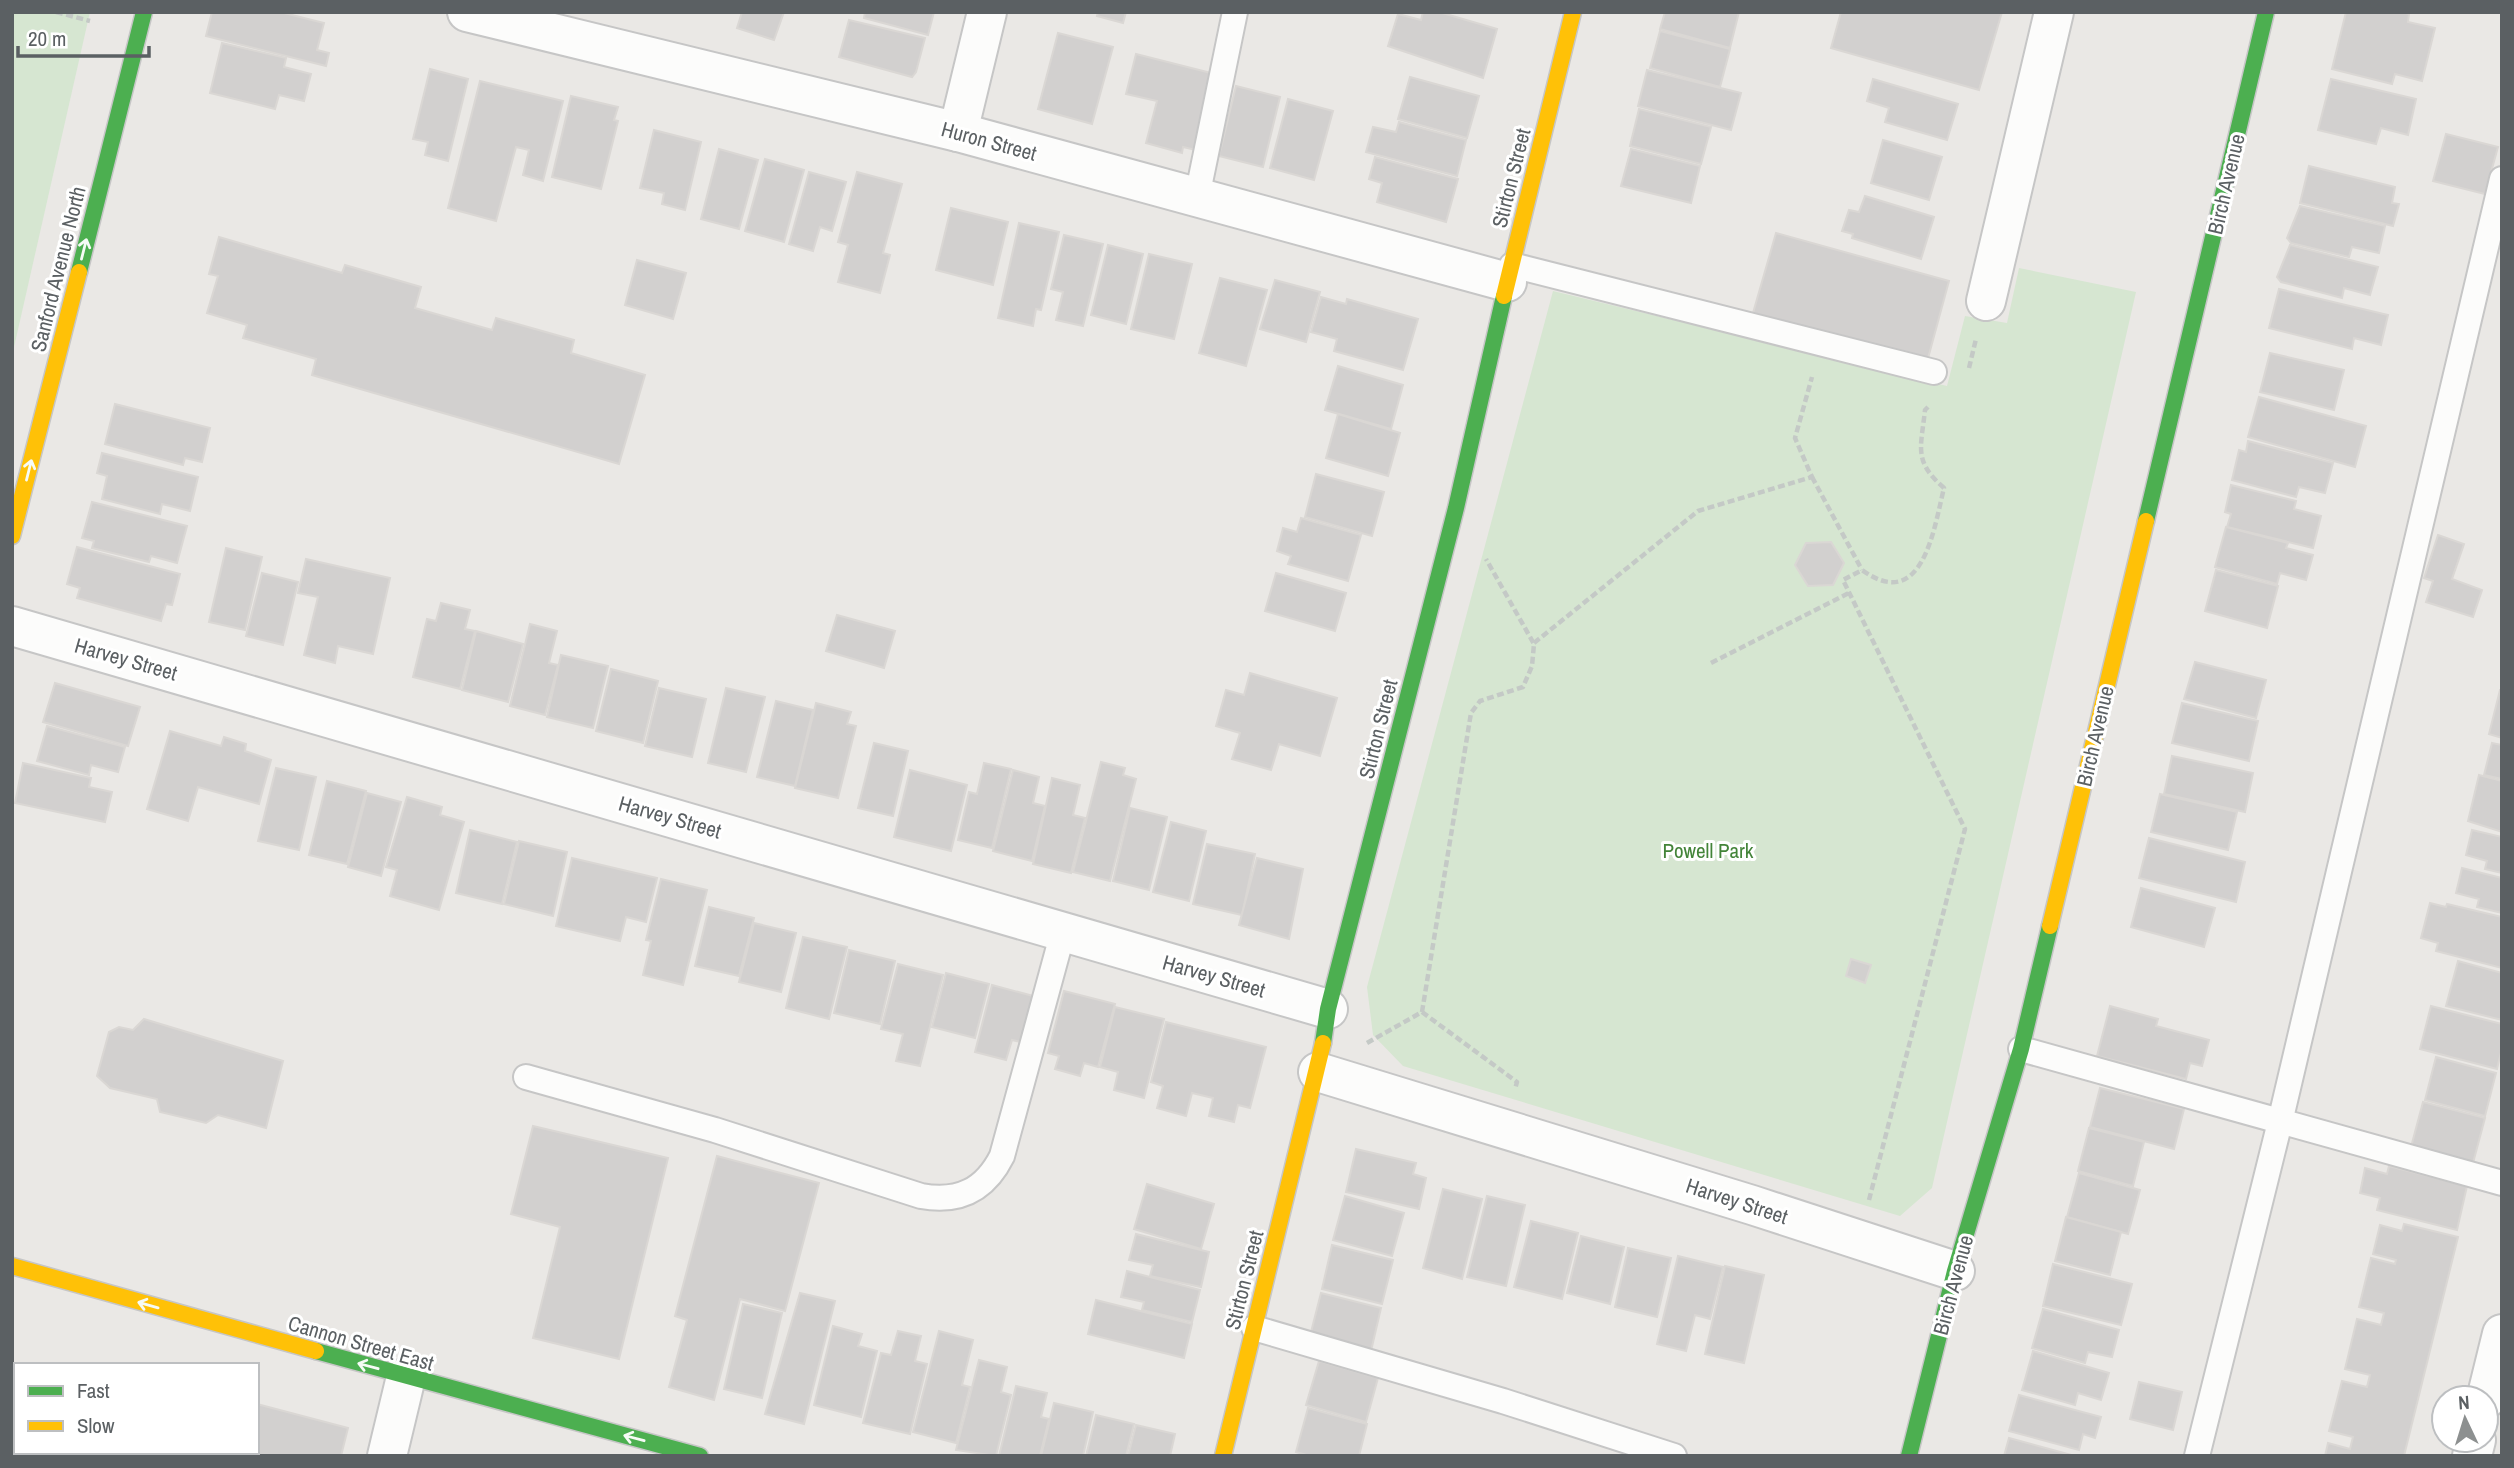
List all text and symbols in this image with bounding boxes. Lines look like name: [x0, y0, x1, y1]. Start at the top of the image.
scale bar: [18, 14, 149, 58]
text: 20 m: [28, 24, 66, 53]
street label: Huron Street: [938, 114, 1040, 168]
street label: Stirton Street: [1485, 125, 1537, 231]
street label: Birch Avenue: [2200, 131, 2252, 237]
street label: Sanford Avenue North: [23, 183, 93, 355]
one-way arrow: [78, 238, 91, 261]
one-way arrow: [23, 459, 36, 482]
street label: Harvey Street: [71, 631, 181, 688]
street label: Stirton Street: [1352, 676, 1404, 782]
street label: Birch Avenue: [2069, 683, 2121, 789]
street label: Harvey Street: [615, 789, 725, 846]
park label: Powell Park: [1663, 836, 1754, 865]
street label: Harvey Street: [1159, 948, 1269, 1005]
street label: Harvey Street: [1682, 1171, 1792, 1231]
street label: Stirton Street: [1218, 1227, 1270, 1333]
street label: Birch Avenue: [1926, 1232, 1980, 1338]
one-way arrow: [138, 1297, 160, 1310]
street label: Cannon Street East: [285, 1308, 437, 1378]
one-way arrow: [357, 1359, 379, 1372]
legend: [14, 1363, 259, 1454]
text: Fast: [77, 1376, 110, 1405]
north arrow: [2430, 1384, 2500, 1454]
text: N: [2457, 1389, 2470, 1415]
text: Slow: [77, 1411, 115, 1440]
one-way arrow: [624, 1431, 646, 1444]

